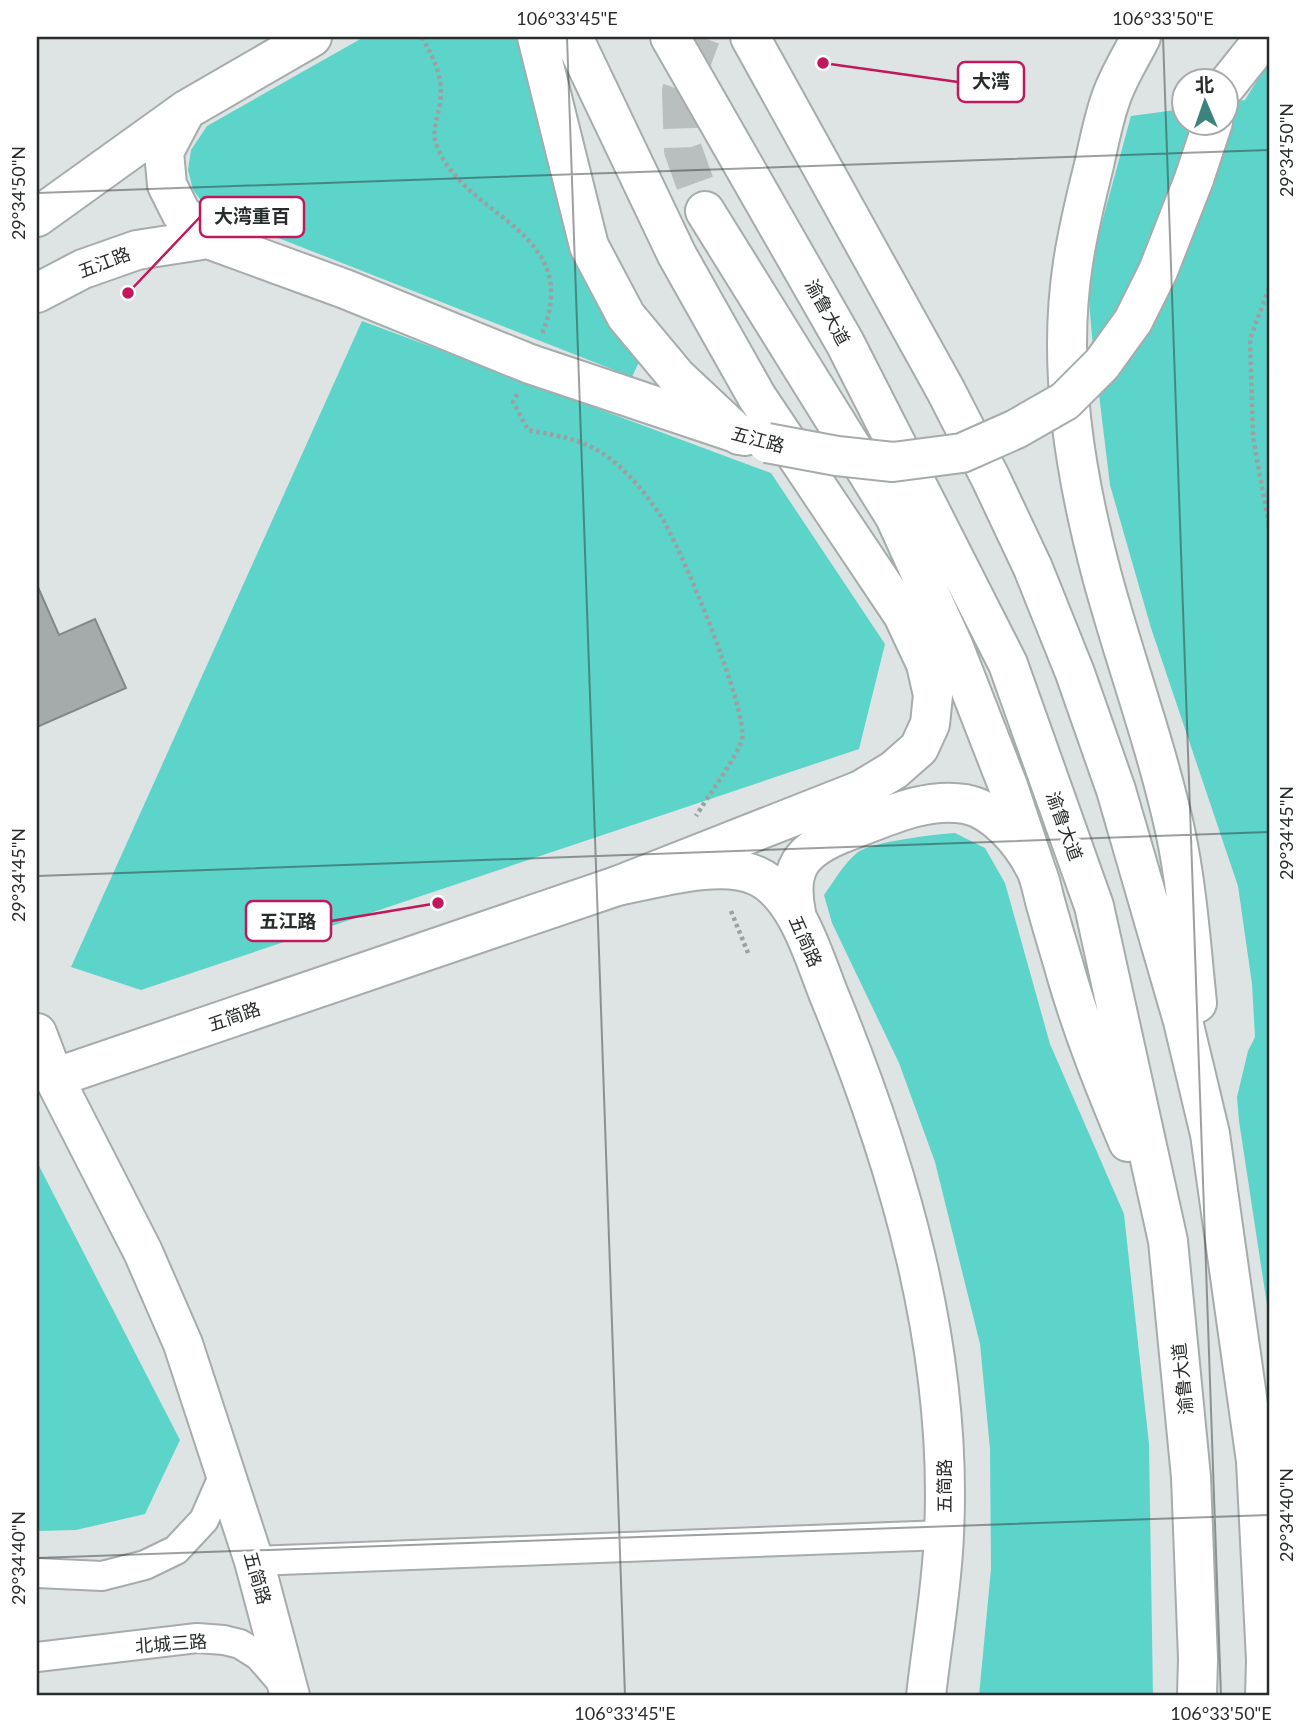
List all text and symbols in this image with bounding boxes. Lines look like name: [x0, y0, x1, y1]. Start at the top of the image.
text: 106°33'45"E: [516, 7, 618, 29]
text: 106°33'50"E: [1112, 7, 1214, 29]
callout: 大湾: [958, 62, 1024, 102]
north arrow: [1170, 66, 1240, 136]
text: 大湾: [972, 69, 1010, 92]
text: 北: [1194, 73, 1214, 96]
text: 29°34'50"N: [1275, 103, 1297, 197]
text: 29°34'50"N: [7, 146, 29, 240]
callout: 大湾重百: [200, 197, 304, 237]
text: 大湾重百: [214, 204, 290, 227]
street label: 五江路: [75, 242, 133, 282]
street label: 渝鲁大道: [801, 275, 855, 349]
street label: 五江路: [729, 421, 787, 457]
text: 29°34'45"N: [1275, 786, 1297, 880]
street label: 渝鲁大道: [1042, 788, 1088, 864]
text: 29°34'45"N: [7, 828, 29, 922]
callout: 五江路: [246, 901, 331, 941]
text: 五江路: [259, 909, 317, 932]
street label: 五简路: [785, 912, 827, 970]
street label: 五简路: [205, 997, 263, 1035]
street label: 渝鲁大道: [1167, 1342, 1197, 1416]
street label: 五简路: [933, 1459, 955, 1513]
text: 29°34'40"N: [1275, 1468, 1297, 1562]
text: 29°34'40"N: [7, 1511, 29, 1605]
street label: 五简路: [240, 1549, 276, 1607]
street label: 北城三路: [134, 1630, 208, 1656]
text: 106°33'45"E: [574, 1702, 676, 1724]
text: 106°33'50"E: [1170, 1702, 1272, 1724]

